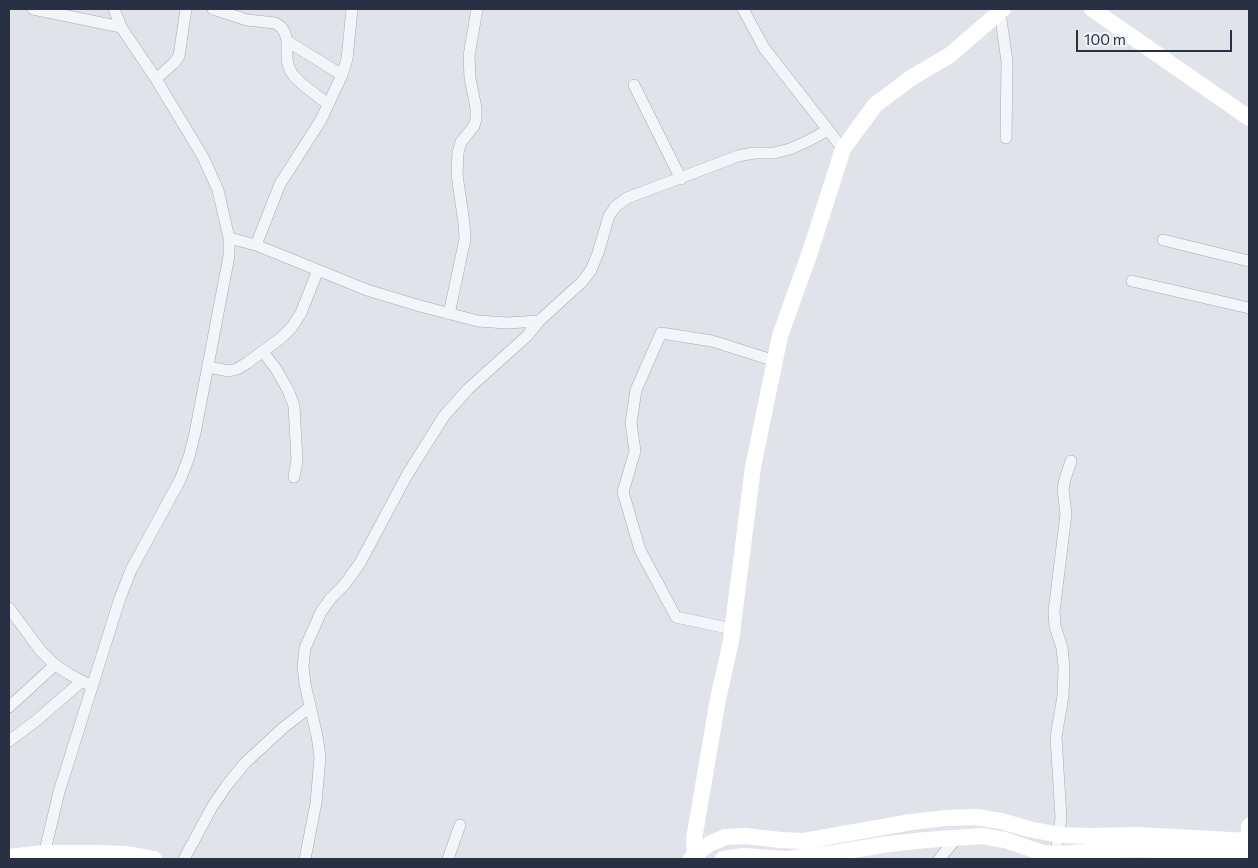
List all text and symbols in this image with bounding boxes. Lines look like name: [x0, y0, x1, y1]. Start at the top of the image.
scale bar: [1078, 20, 1234, 52]
text: 100 m: [1084, 30, 1126, 48]

